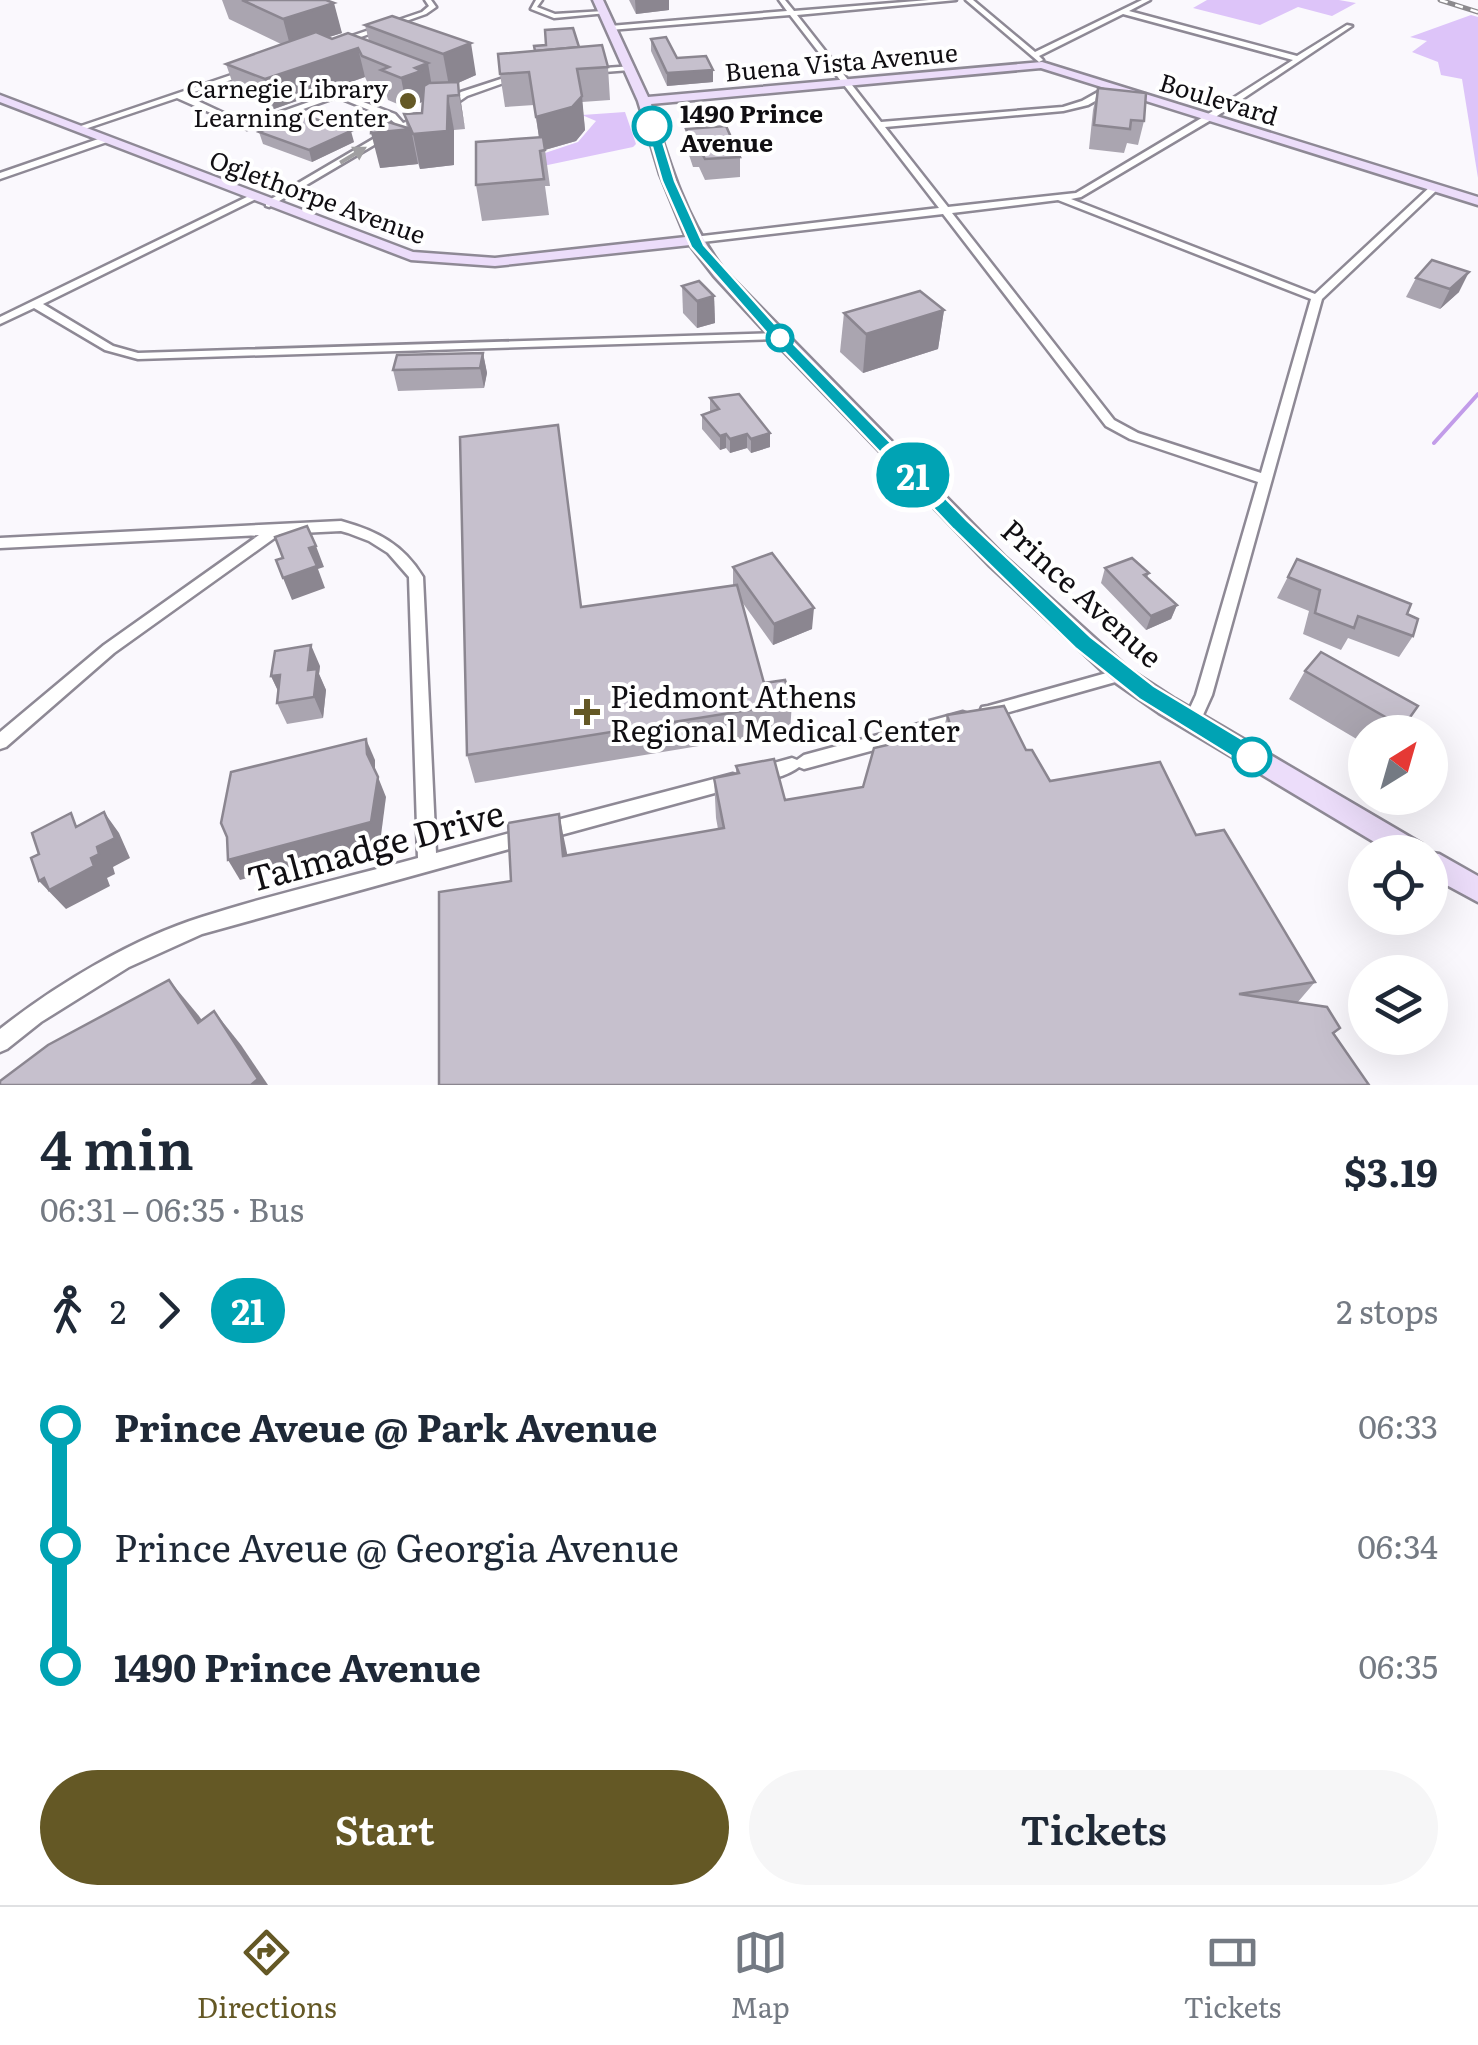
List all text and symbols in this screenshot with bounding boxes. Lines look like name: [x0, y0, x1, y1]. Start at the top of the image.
street label: Buena Vista Avenue: [723, 32, 959, 90]
street label: Boulevard: [1155, 62, 1283, 134]
place label: Carnegie Library Learning Center: [186, 69, 389, 135]
marker: Carnegie Library Learning Center: [397, 90, 419, 112]
place label: 1490 Prince Avenue: [680, 94, 823, 160]
marker: 1490 Prince Avenue: [633, 107, 671, 145]
street label: Oglethorpe Avenue: [205, 140, 431, 252]
one-way arrow: [339, 147, 367, 164]
unlabelled marker: [767, 325, 793, 351]
line badge: 21: [868, 442, 958, 508]
text: 21: [896, 449, 930, 501]
street label: Prince Avenue: [993, 508, 1173, 676]
place label: Piedmont Athens Regional Medical Center: [610, 673, 960, 751]
marker: Piedmont Athens Regional Medical Center: [574, 699, 600, 725]
north arrow: [1348, 715, 1448, 815]
map controls: [1348, 715, 1448, 1055]
unlabelled marker: [1233, 738, 1271, 776]
street label: Talmadge Drive: [241, 785, 509, 903]
button: locate: [1348, 835, 1448, 935]
button: layers: [1348, 955, 1448, 1055]
text: 4 min: [40, 1105, 194, 1187]
text: $3.19: [1344, 1142, 1438, 1199]
text: 06:31 – 06:35 · Bus: [40, 1184, 304, 1232]
icon: walk: [40, 1283, 95, 1338]
icon: forward: [141, 1283, 196, 1338]
text: 21: [231, 1284, 265, 1336]
text: 2: [110, 1286, 126, 1334]
text: 2 stops: [1336, 1286, 1438, 1334]
text: Prince Aveue @ Park Avenue: [114, 1397, 658, 1454]
text: 06:33: [1358, 1401, 1438, 1449]
text: Prince Aveue @ Georgia Avenue: [114, 1517, 679, 1574]
text: 06:34: [1357, 1521, 1438, 1569]
text: 1490 Prince Avenue: [114, 1637, 481, 1694]
text: 06:35: [1359, 1641, 1438, 1689]
button: Start: [40, 1770, 729, 1885]
button: Tickets: [749, 1770, 1438, 1885]
tab: Directions: [197, 1925, 337, 2027]
tab: Map: [730, 1925, 790, 2027]
tab: Tickets: [1183, 1925, 1281, 2027]

